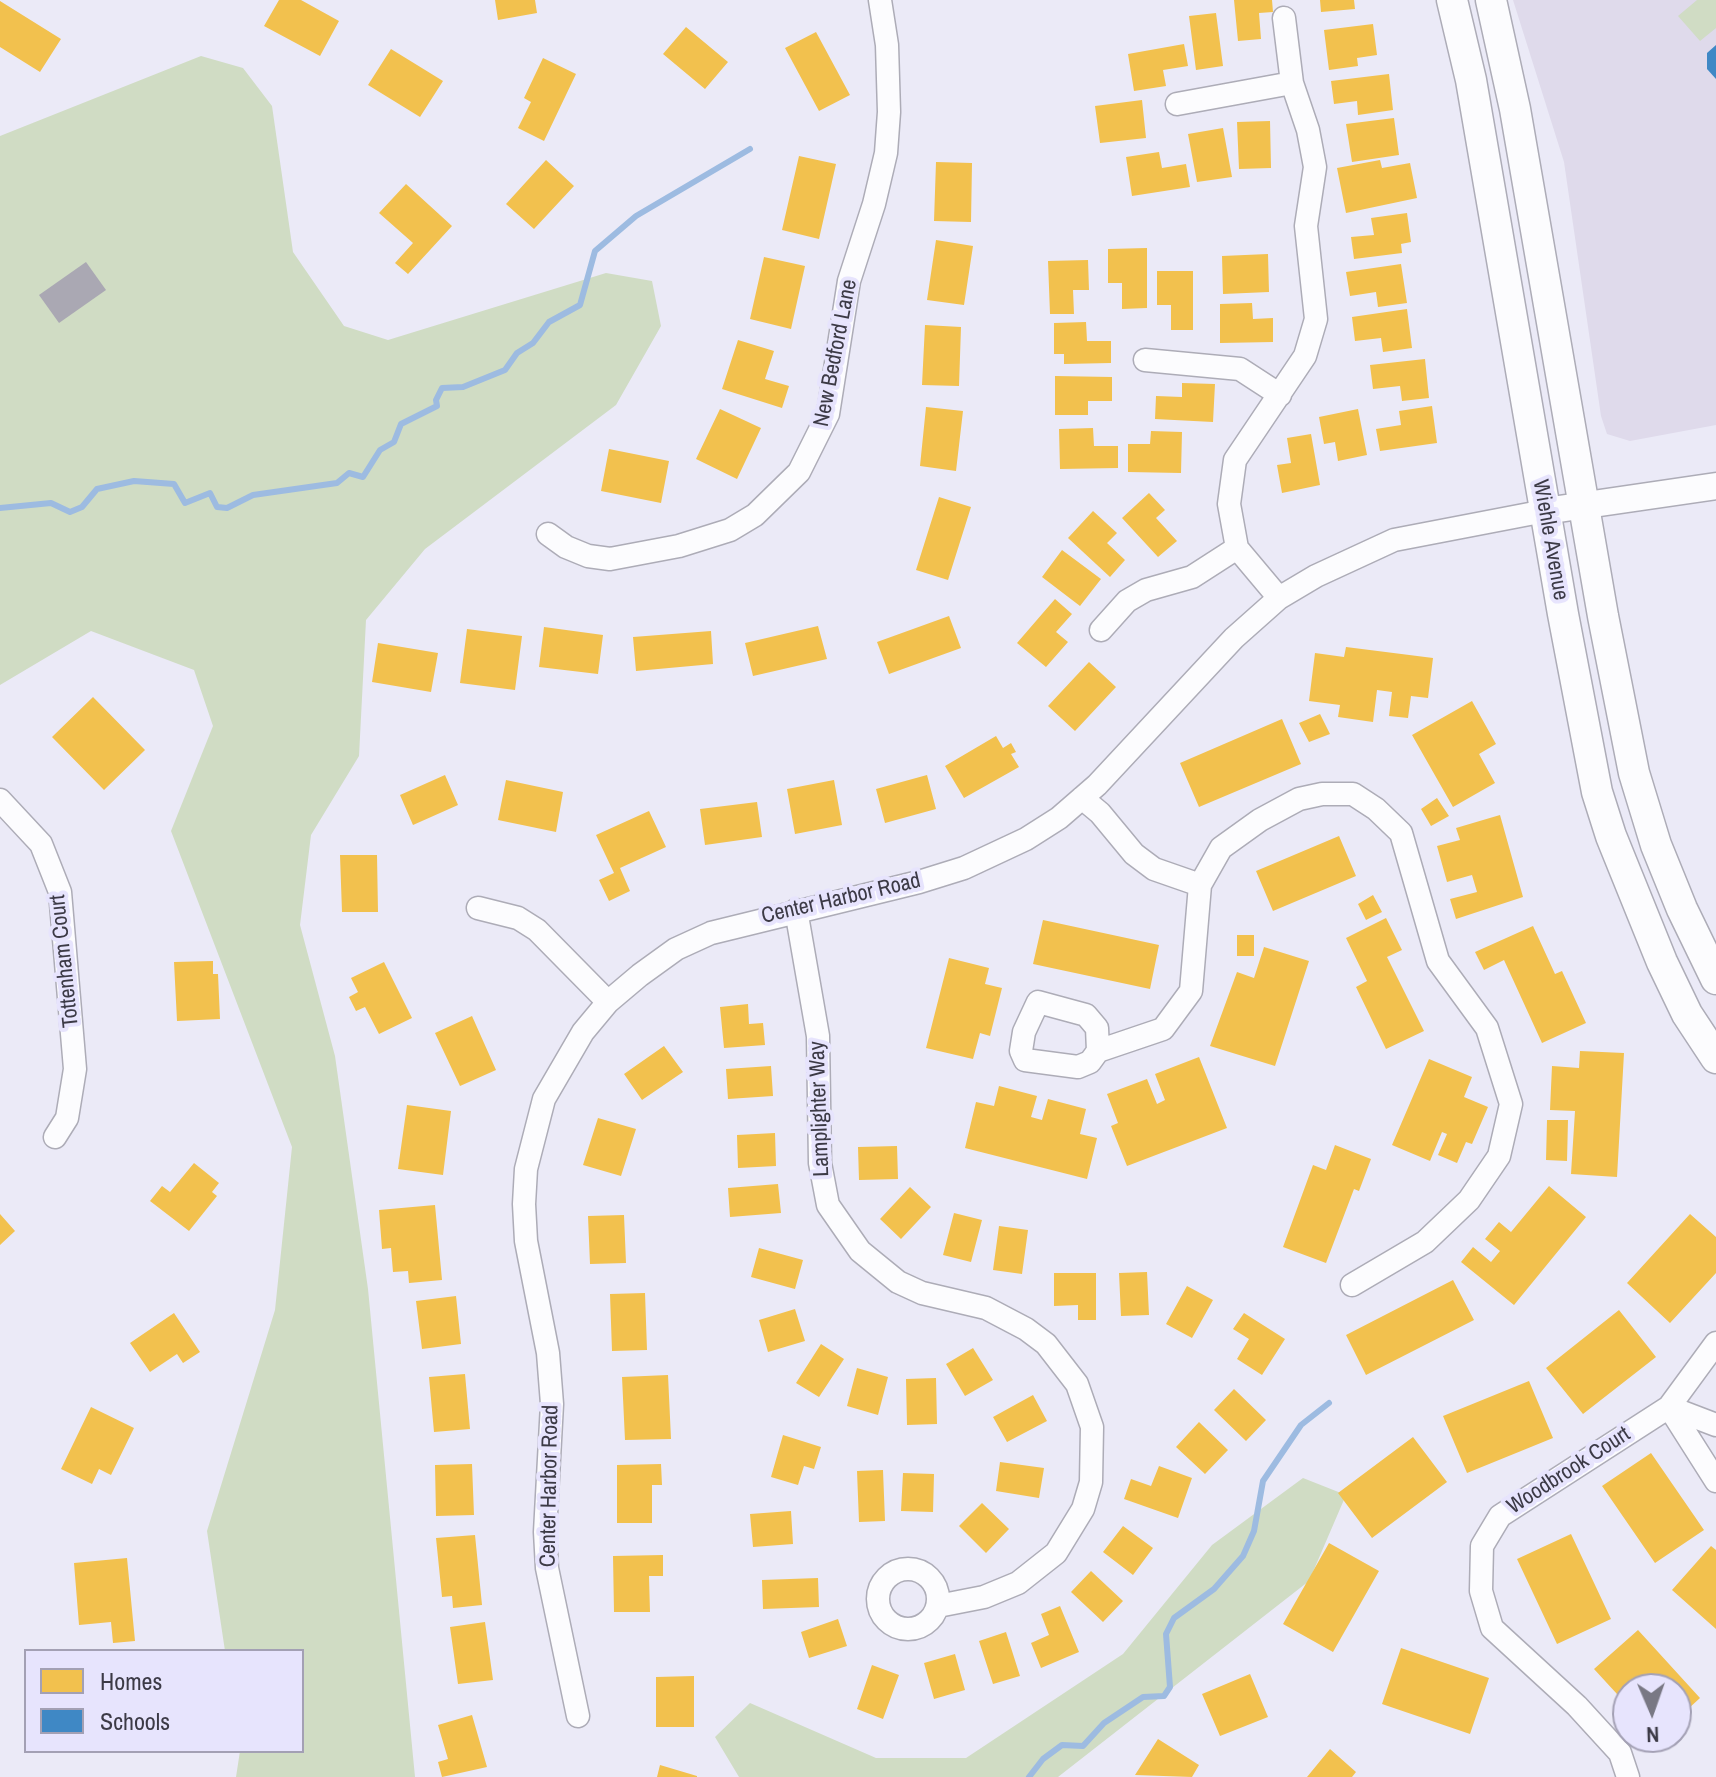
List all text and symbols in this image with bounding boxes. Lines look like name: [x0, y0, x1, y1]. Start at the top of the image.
street label: New Bedford Lane: [809, 277, 863, 429]
street label: Wiehle Avenue: [1526, 478, 1574, 602]
street label: Center Harbor Road: [759, 868, 923, 930]
street label: Tottenham Court: [45, 893, 85, 1029]
street label: Lamplighter Way: [804, 1041, 836, 1177]
street label: Center Harbor Road: [535, 1405, 565, 1567]
street label: Woodbrook Court: [1503, 1422, 1635, 1520]
legend: [24, 1649, 304, 1753]
text: Homes: [100, 1665, 162, 1697]
north arrow: [1612, 1673, 1692, 1753]
text: Schools: [100, 1705, 170, 1737]
text: N: [1646, 1720, 1660, 1750]

